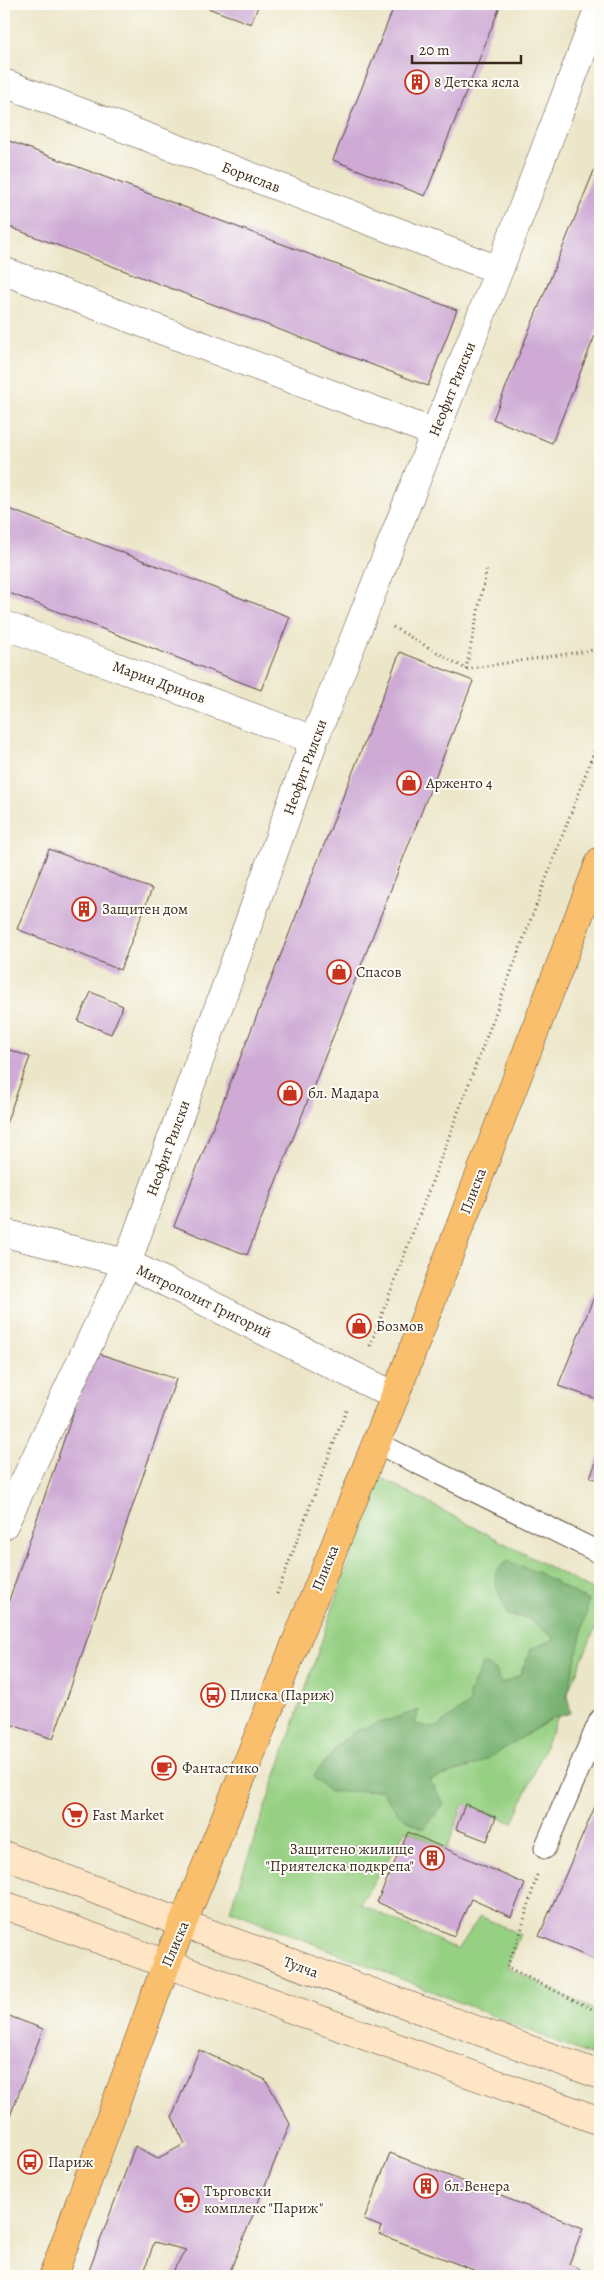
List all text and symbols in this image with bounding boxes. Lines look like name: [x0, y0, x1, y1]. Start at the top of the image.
scale bar: [412, 32, 520, 64]
text: 20 m: [419, 40, 450, 60]
building icon: 8 Детска ясла: [404, 69, 430, 95]
place label: 8 Детска ясла: [434, 72, 519, 92]
street label: Борислав: [219, 157, 283, 197]
street label: Неофит Рилски: [424, 339, 480, 439]
street label: Марин Дринов: [110, 656, 208, 708]
street label: Неофит Рилски: [278, 716, 332, 818]
shop icon: Арженто 4: [396, 770, 422, 796]
place label: Арженто 4: [425, 773, 493, 793]
building icon: Защитен дом: [71, 896, 97, 922]
place label: Защитен дом: [102, 899, 188, 919]
shop icon: Спасов: [326, 959, 352, 985]
place label: Спасов: [356, 962, 402, 982]
shop icon: бл. Мадара: [277, 1080, 303, 1106]
place label: бл. Мадара: [308, 1083, 379, 1103]
street label: Неофит Рилски: [141, 1097, 195, 1199]
street label: Плиска: [455, 1165, 491, 1217]
street label: Митрополит Григорий: [133, 1260, 275, 1343]
shop icon: Бозмов: [346, 1313, 372, 1339]
place label: Бозмов: [376, 1316, 424, 1336]
street label: Плиска: [307, 1542, 343, 1594]
bus stop icon: Плиска (Париж): [200, 1682, 226, 1708]
place label: Плиска (Париж): [230, 1685, 334, 1705]
cafe icon: Фантастико: [151, 1755, 177, 1781]
place label: Фантастико: [182, 1758, 259, 1778]
supermarket icon: Fast Market: [62, 1802, 88, 1828]
place label: Fast Market: [92, 1805, 164, 1825]
place label: Защитено жилище "Приятелска подкрепа": [265, 1839, 414, 1876]
building icon: Защитено жилище "Приятелска подкрепа": [419, 1845, 445, 1871]
street label: Плиска: [156, 1918, 194, 1970]
street label: Тулча: [281, 1951, 321, 1983]
bus stop icon: Париж: [17, 2149, 43, 2175]
place label: Париж: [48, 2152, 93, 2172]
building icon: бл.Венера: [413, 2173, 439, 2199]
place label: бл.Венера: [444, 2176, 510, 2196]
place label: Търговски комплекс "Париж": [204, 2181, 323, 2218]
supermarket icon: Търговски комплекс "Париж": [174, 2187, 200, 2213]

